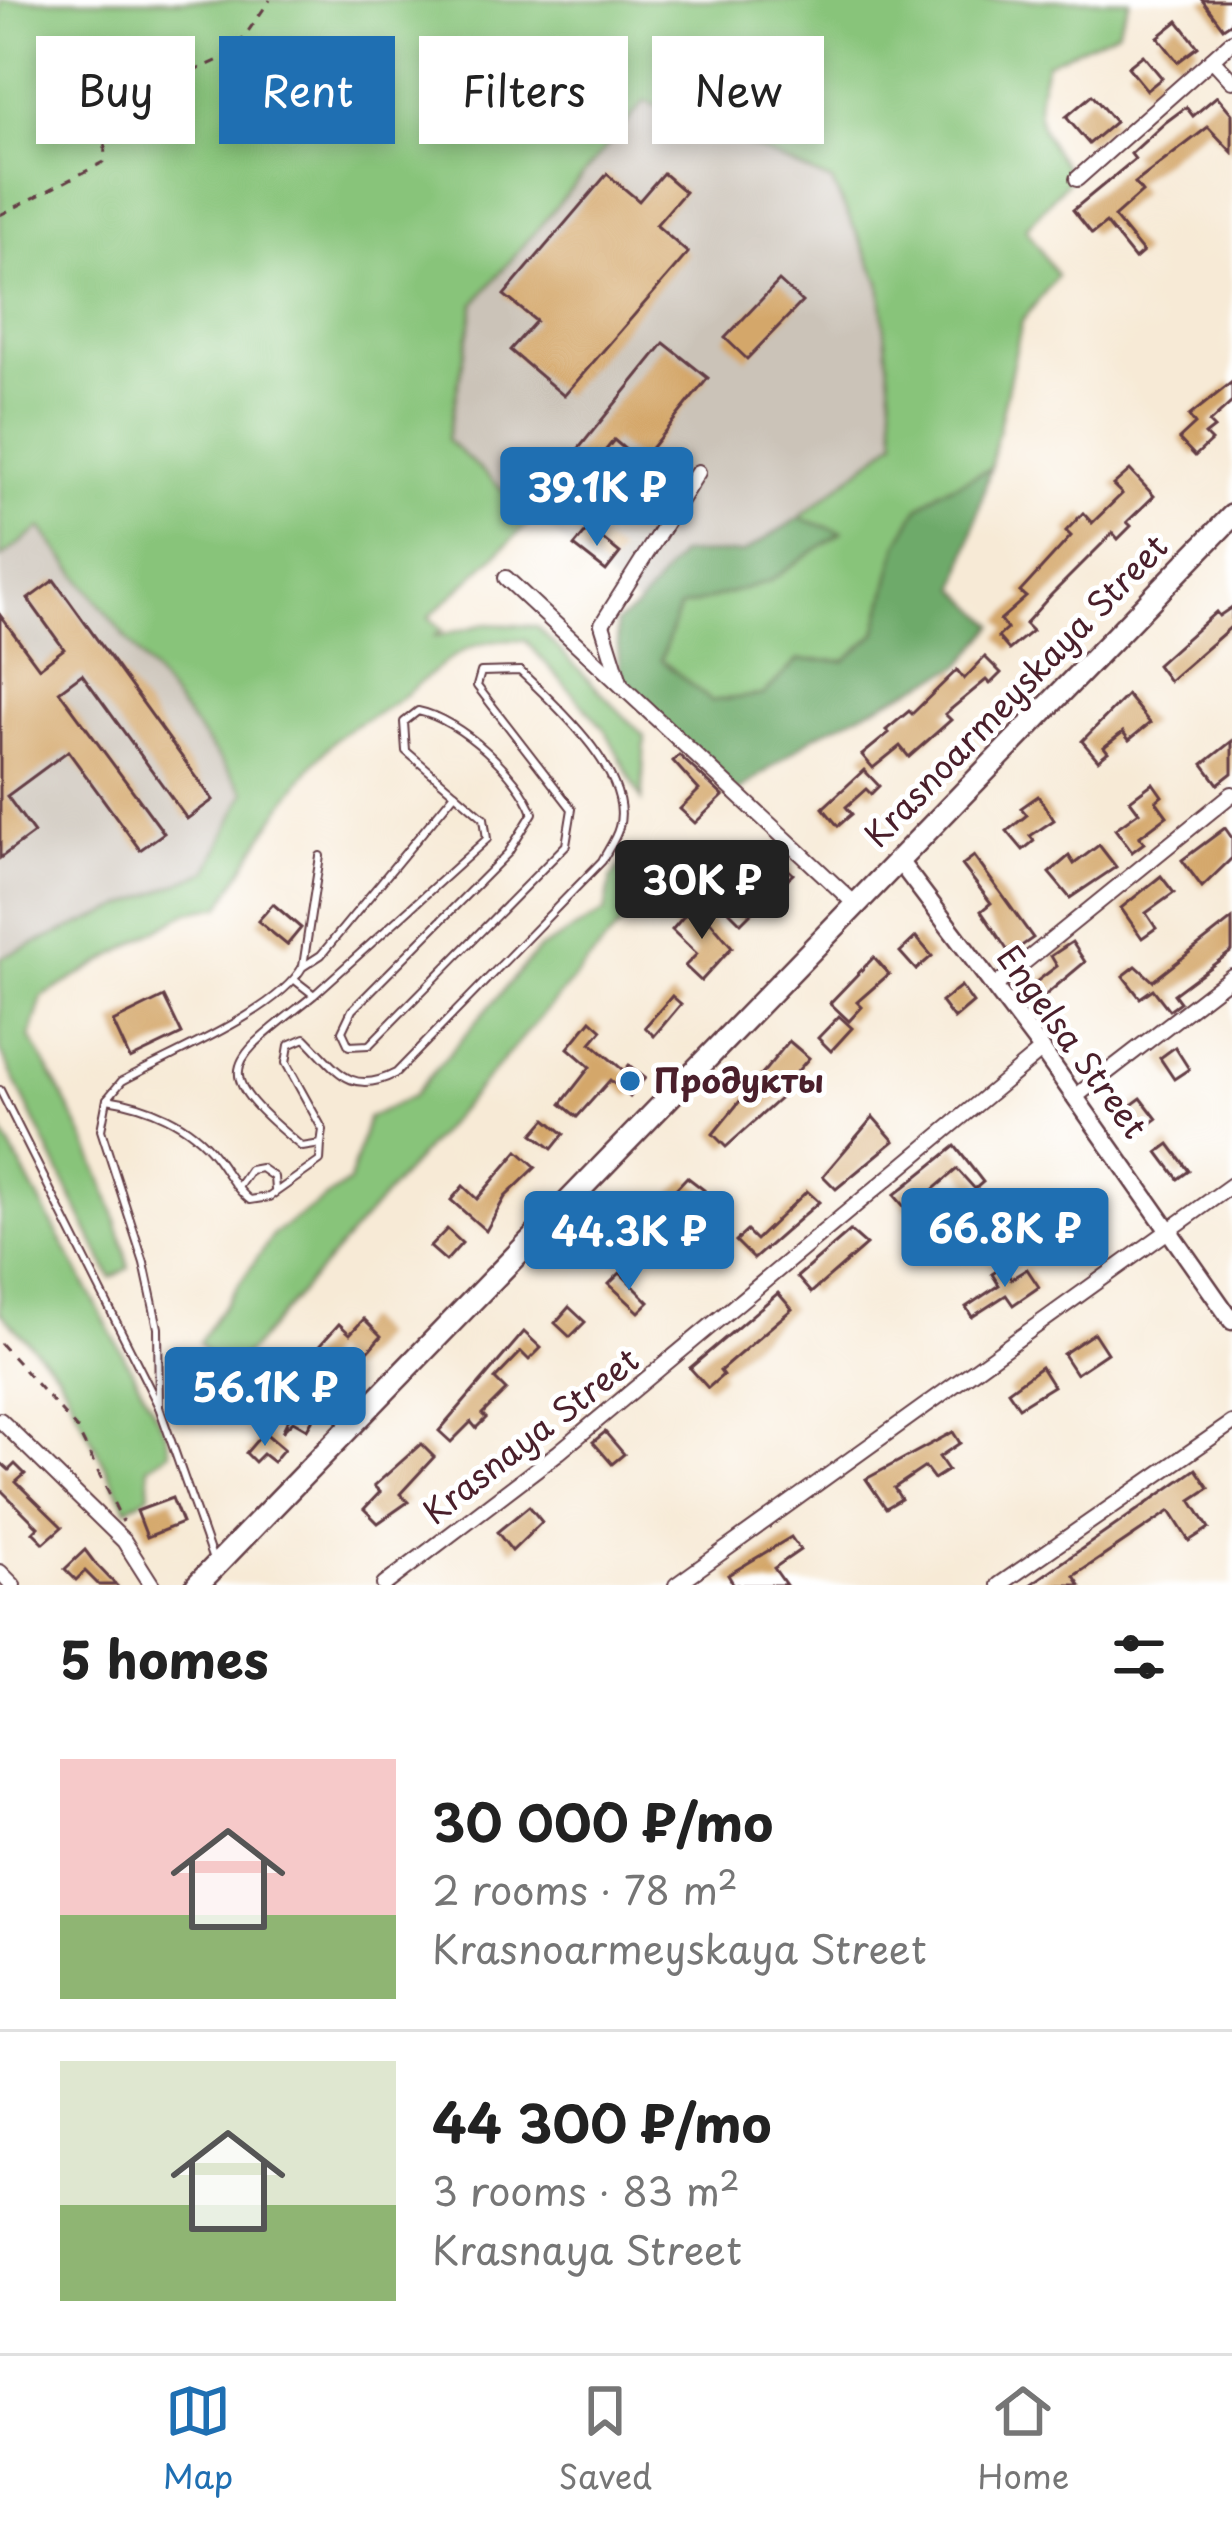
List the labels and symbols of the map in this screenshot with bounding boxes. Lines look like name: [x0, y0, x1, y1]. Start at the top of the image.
pin: 39.1K ₽: [486, 447, 708, 549]
street label: Krasnoarmeyskaya Street: [851, 522, 1178, 858]
pin: 30K ₽: [618, 840, 786, 942]
street label: Engelsa Street: [986, 934, 1161, 1148]
place label: Продукты: [654, 1054, 824, 1104]
marker: Продукты: [617, 1068, 643, 1094]
pin: 66.8K ₽: [894, 1188, 1116, 1290]
pin: 44.3K ₽: [518, 1191, 740, 1293]
street label: Krasnaya Street: [411, 1334, 648, 1535]
pin: 56.1K ₽: [154, 1347, 376, 1449]

